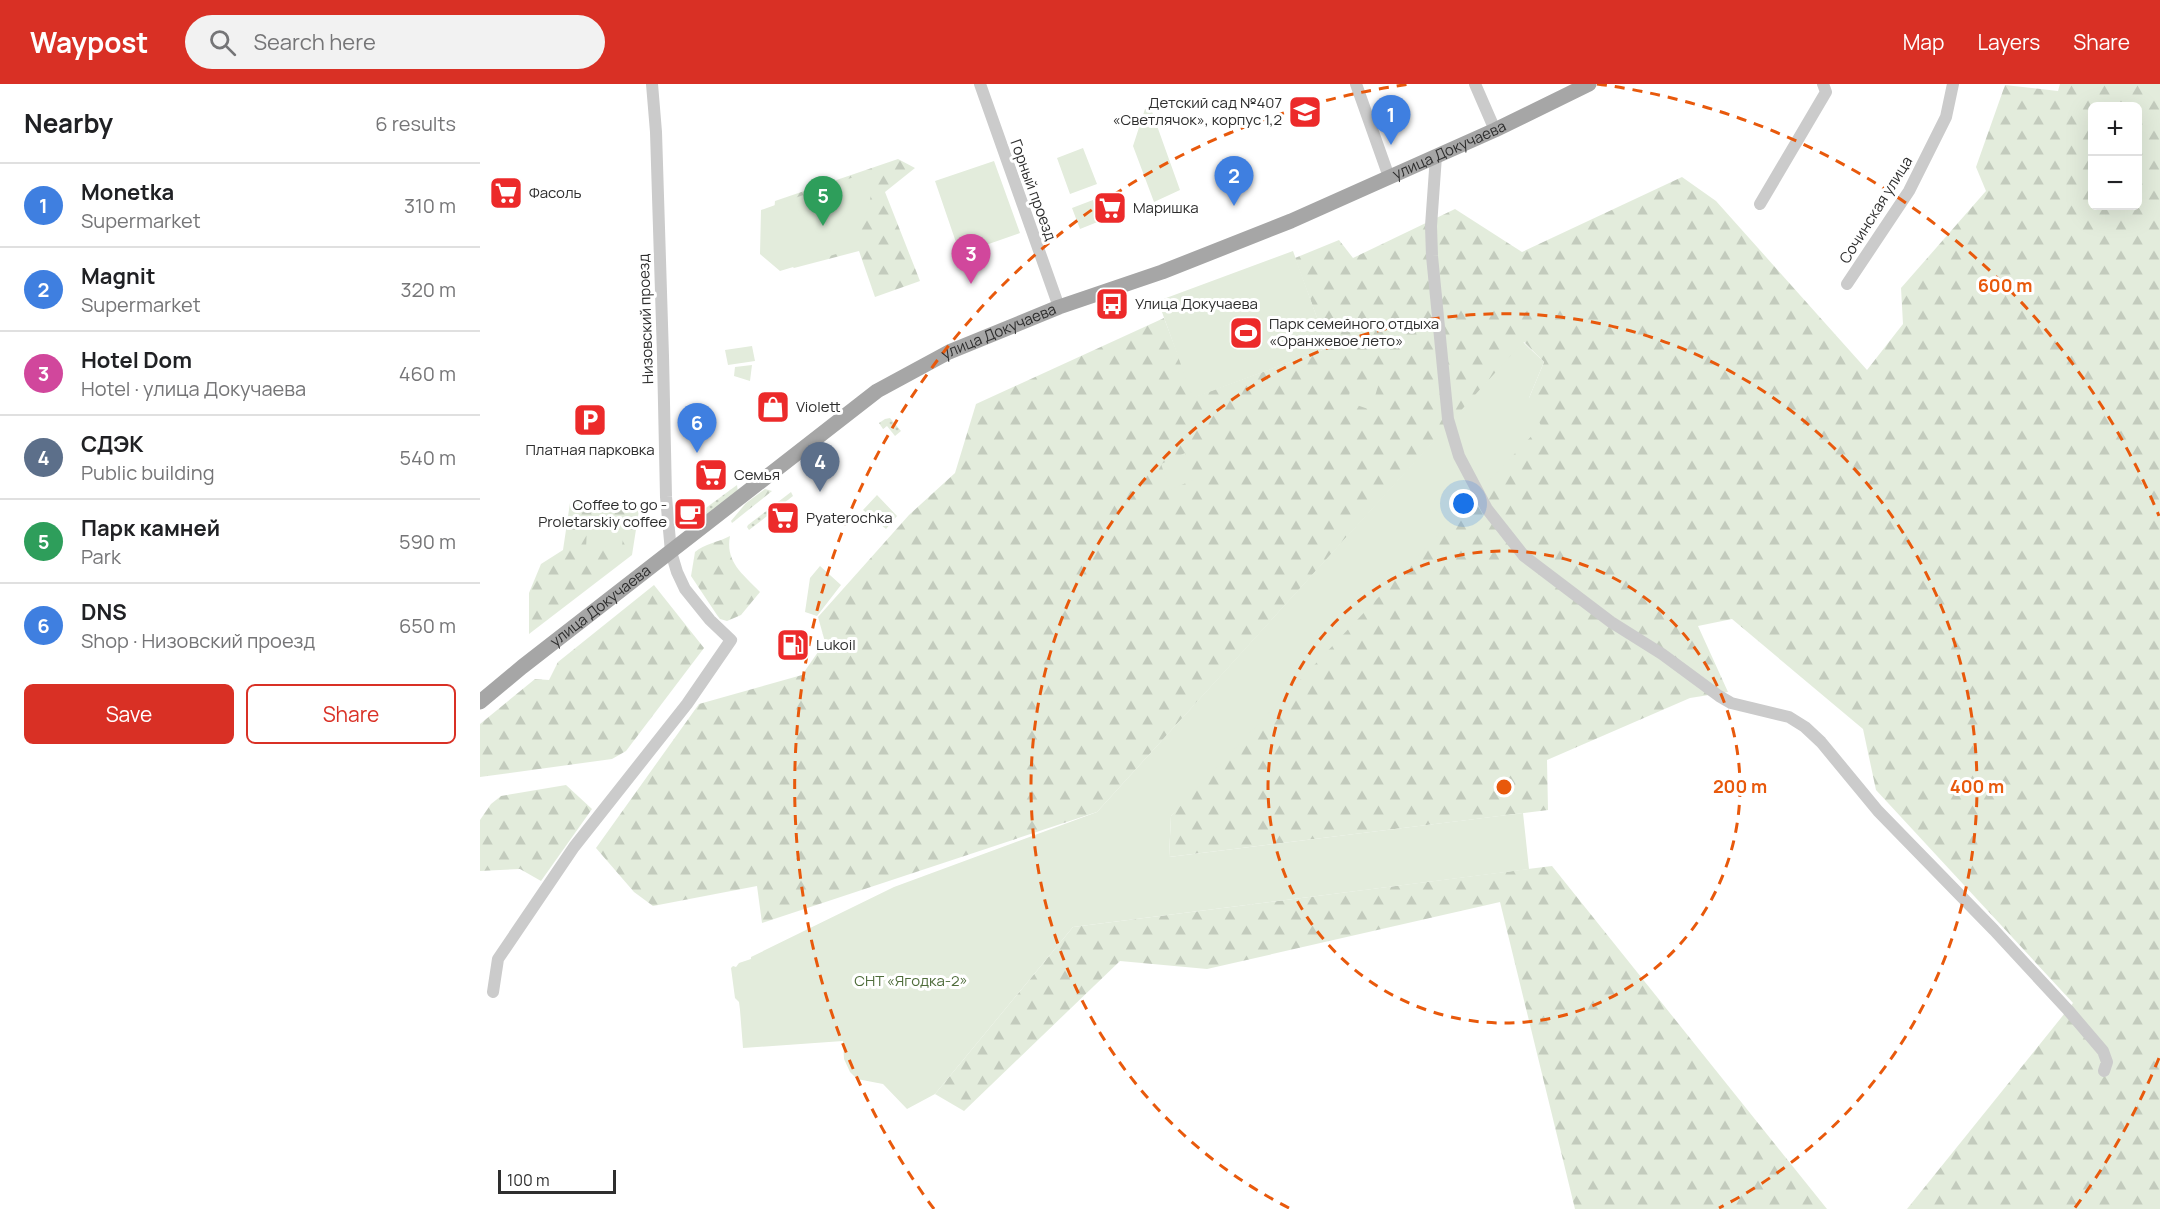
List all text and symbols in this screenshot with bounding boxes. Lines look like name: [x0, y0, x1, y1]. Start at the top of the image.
search box: [185, 15, 605, 69]
text: Waypost: [30, 23, 149, 61]
icon: search: [206, 26, 239, 59]
text: Search here: [254, 27, 376, 57]
text: Map: [1903, 28, 1944, 56]
text: Layers: [1977, 28, 2040, 56]
text: Share: [2073, 28, 2130, 56]
place label: Детский сад №407 «Светлячок», корпус 1,2: [1112, 92, 1282, 130]
school or university icon: Детский сад №407 «Светлячок», корпус 1,2: [1287, 94, 1323, 130]
pin: 1: [1372, 95, 1410, 145]
map controls: [2088, 102, 2142, 210]
button: +: [2088, 102, 2142, 156]
text: Nearby: [24, 105, 113, 141]
text: 6 results: [375, 110, 456, 137]
street label: улица Докучаева: [1389, 115, 1510, 184]
street label: Горный проезд: [1005, 136, 1062, 243]
street label: Сочинская улица: [1834, 152, 1917, 267]
pin: 2: [1214, 156, 1254, 206]
button: −: [2088, 156, 2142, 210]
supermarket icon: Фасоль: [488, 175, 524, 211]
pin: 5: [804, 176, 842, 226]
text: Monetka: [81, 177, 174, 207]
place label: Фасоль: [529, 182, 582, 203]
supermarket icon: Маришка: [1092, 190, 1128, 226]
text: 1: [39, 192, 48, 219]
text: 310 m: [404, 192, 456, 219]
place label: Маришка: [1133, 197, 1199, 218]
text: Supermarket: [81, 207, 201, 234]
pin: 3: [952, 234, 990, 284]
street label: Низовский проезд: [633, 253, 658, 385]
text: Magnit: [81, 261, 156, 291]
text: 600 m: [1978, 273, 2032, 297]
text: 2: [38, 276, 49, 303]
text: 320 m: [400, 276, 456, 303]
bus stop icon: Улица Докучаева: [1094, 286, 1130, 322]
text: Supermarket: [81, 291, 201, 318]
place label: Улица Докучаева: [1135, 293, 1258, 314]
street label: улица Докучаева: [937, 298, 1059, 364]
place label: Парк семейного отдыха «Оранжевое лето»: [1269, 313, 1439, 351]
sports icon: Парк семейного отдыха «Оранжевое лето»: [1228, 315, 1264, 351]
text: Hotel Dom: [81, 345, 192, 375]
text: 3: [38, 360, 49, 387]
text: 460 m: [399, 360, 456, 387]
text: Hotel · улица Докучаева: [81, 375, 306, 402]
shop icon: Violett: [755, 389, 791, 425]
place label: Violett: [796, 396, 841, 417]
parking icon: Платная парковка: [572, 402, 608, 438]
pin: 6: [678, 404, 716, 453]
text: СДЭК: [81, 429, 143, 459]
place label: Платная парковка: [525, 439, 655, 460]
pin: 4: [800, 442, 840, 492]
text: 4: [37, 444, 50, 471]
text: 540 m: [400, 444, 456, 471]
supermarket icon: Семья: [693, 457, 729, 493]
text: Public building: [81, 459, 215, 486]
place label: Семья: [734, 464, 780, 485]
your location: [1449, 489, 1478, 518]
place label: Coffee to go - Proletarskiy coffee: [538, 494, 667, 532]
cafe icon: Coffee to go - Proletarskiy coffee: [672, 496, 708, 532]
supermarket icon: Pyaterochka: [765, 500, 801, 536]
place label: Pyaterochka: [806, 507, 893, 528]
text: Парк камней: [81, 513, 220, 543]
text: 5: [38, 528, 49, 555]
text: 590 m: [399, 528, 456, 555]
text: Park: [81, 543, 121, 570]
street label: улица Докучаева: [545, 560, 655, 651]
text: DNS: [81, 597, 127, 627]
text: 6: [37, 612, 50, 639]
text: 650 m: [399, 612, 456, 639]
text: Shop · Низовский проезд: [81, 627, 315, 654]
fuel station icon: Lukoil: [775, 627, 811, 663]
place label: Lukoil: [816, 634, 856, 655]
button: Save: [24, 684, 234, 744]
button: Share: [246, 684, 456, 744]
text: 200 m: [1713, 774, 1767, 798]
text: 400 m: [1950, 774, 2004, 798]
centre of rings: [1494, 777, 1514, 797]
park label: СНТ «Ягодка-2»: [854, 970, 968, 991]
scale bar: [498, 1167, 616, 1194]
text: 100 m: [507, 1169, 550, 1191]

